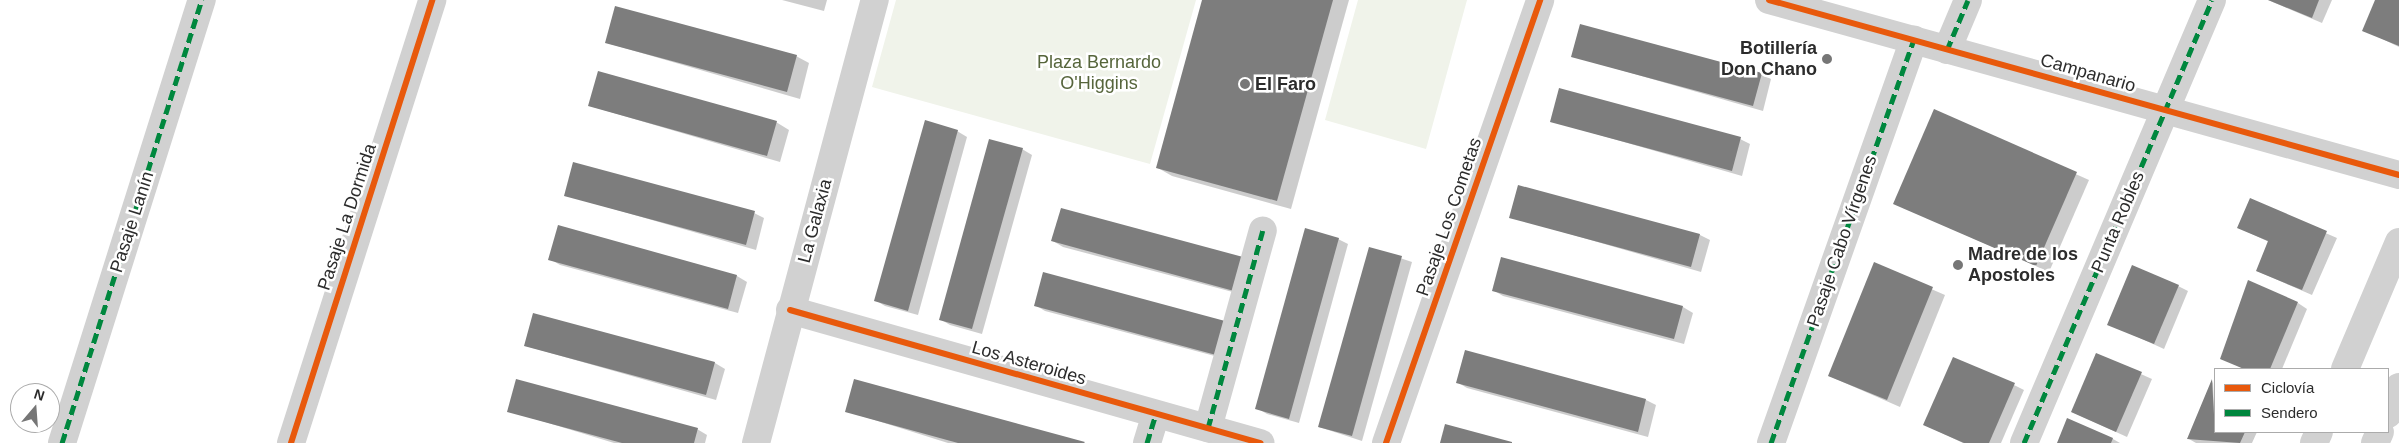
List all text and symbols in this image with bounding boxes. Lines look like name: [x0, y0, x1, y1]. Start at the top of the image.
place label: Botillería Don Chano: [1721, 38, 1817, 80]
street label: Campanario: [2038, 49, 2138, 97]
park label: Plaza Bernardo O'Higgins: [1037, 52, 1161, 94]
marker: Botillería Don Chano: [1821, 53, 1833, 65]
place label: El Faro: [1255, 73, 1316, 95]
marker: El Faro: [1239, 78, 1251, 90]
street label: Pasaje Los Cometas: [1412, 135, 1486, 299]
street label: Pasaje La Dormida: [313, 141, 381, 293]
street label: Pasaje Cabo Vírgenes: [1802, 152, 1882, 330]
street label: Punta Robles: [2087, 168, 2149, 276]
street label: Pasaje Lanín: [105, 169, 159, 275]
street label: La Galaxia: [793, 177, 837, 265]
place label: Madre de los Apostoles: [1968, 244, 2078, 286]
marker: Madre de los Apostoles: [1952, 259, 1964, 271]
street label: Los Asteroides: [969, 336, 1089, 390]
legend: [2214, 368, 2389, 433]
text: Ciclovía: [2261, 379, 2314, 396]
north arrow: [10, 383, 60, 433]
text: N: [32, 386, 47, 404]
text: Sendero: [2261, 404, 2318, 421]

